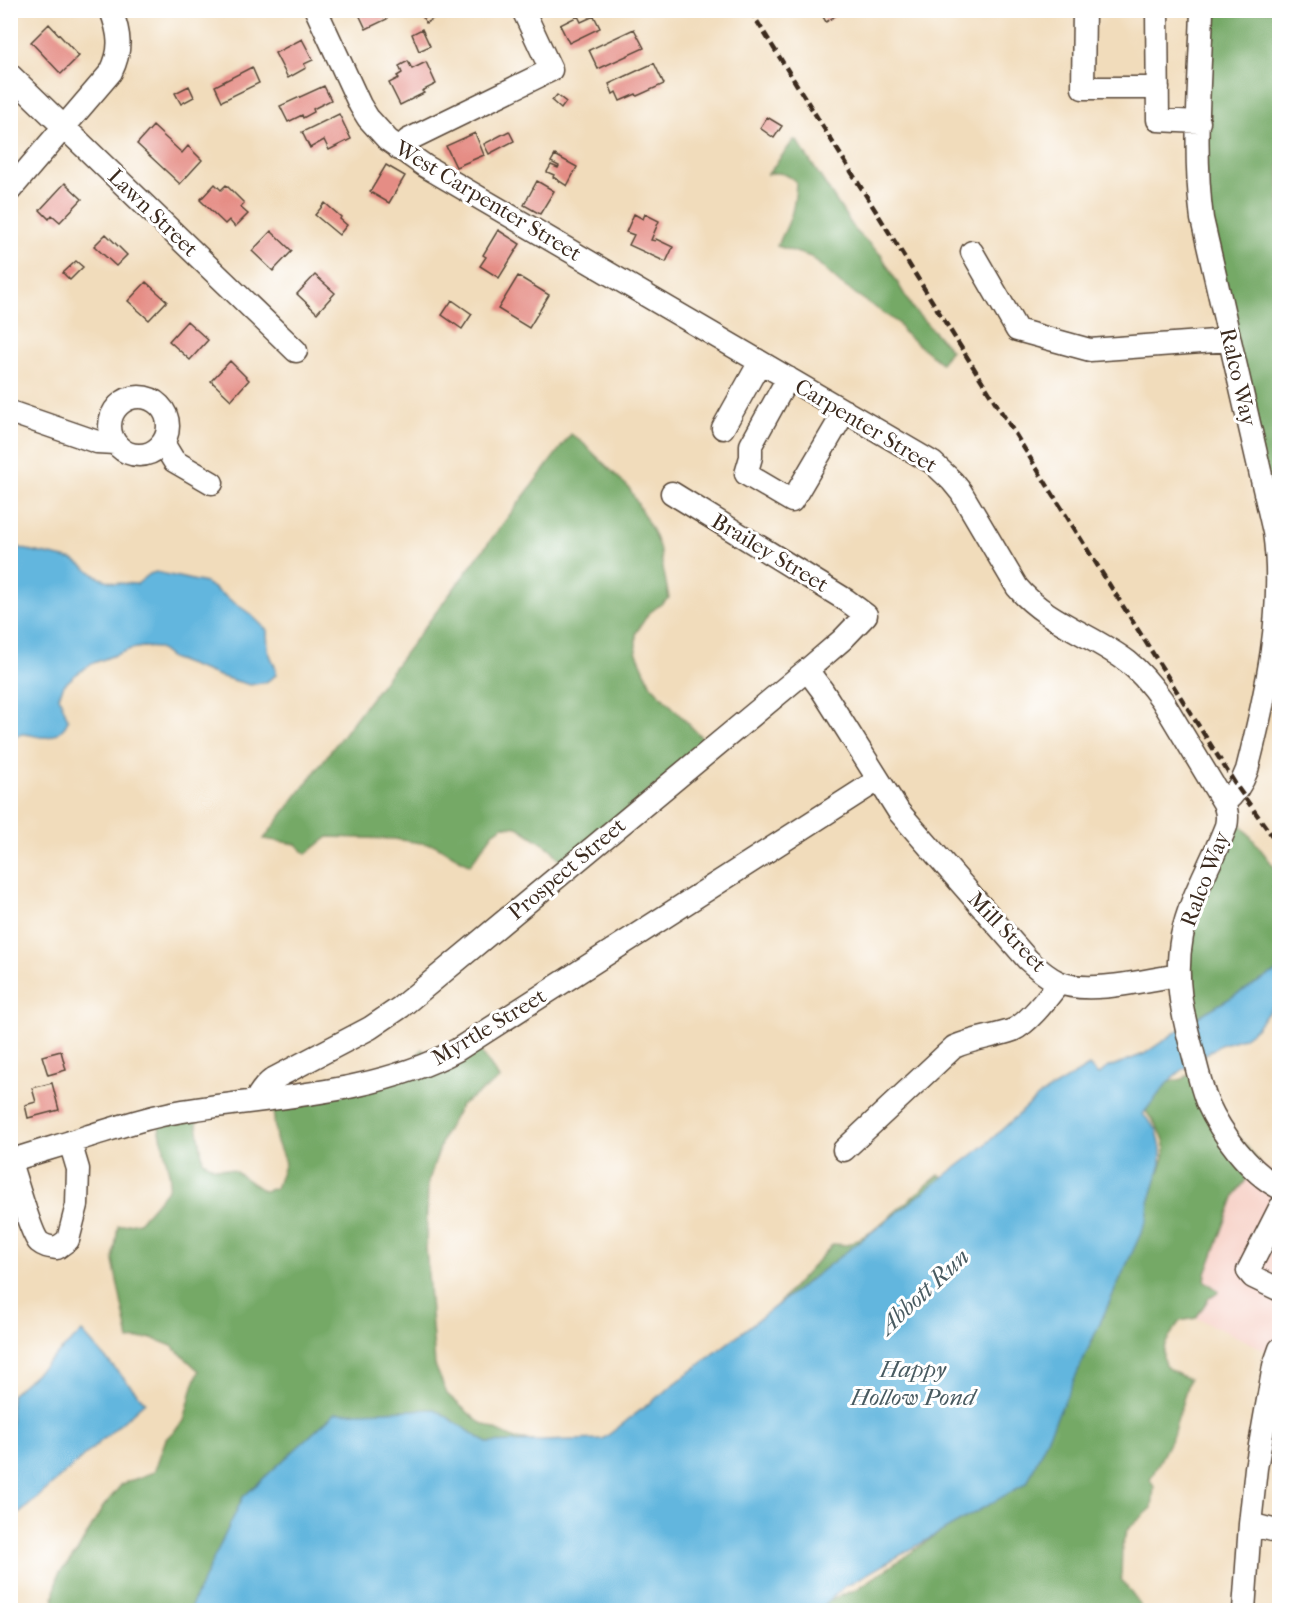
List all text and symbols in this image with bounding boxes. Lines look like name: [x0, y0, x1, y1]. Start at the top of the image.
street label: West Carpenter Street: [389, 135, 586, 267]
street label: Lawn Street: [103, 164, 203, 262]
street label: Ralco Way: [1214, 326, 1262, 430]
street label: Carpenter Street: [790, 373, 942, 479]
street label: Brailey Street: [707, 508, 833, 598]
street label: Prospect Street: [503, 812, 631, 926]
street label: Ralco Way: [1175, 827, 1235, 930]
street label: Mill Street: [962, 886, 1052, 978]
street label: Myrtle Street: [427, 983, 551, 1071]
water label: Abbott Run: [871, 1242, 975, 1342]
water label: Happy Hollow Pond: [850, 1355, 978, 1411]

